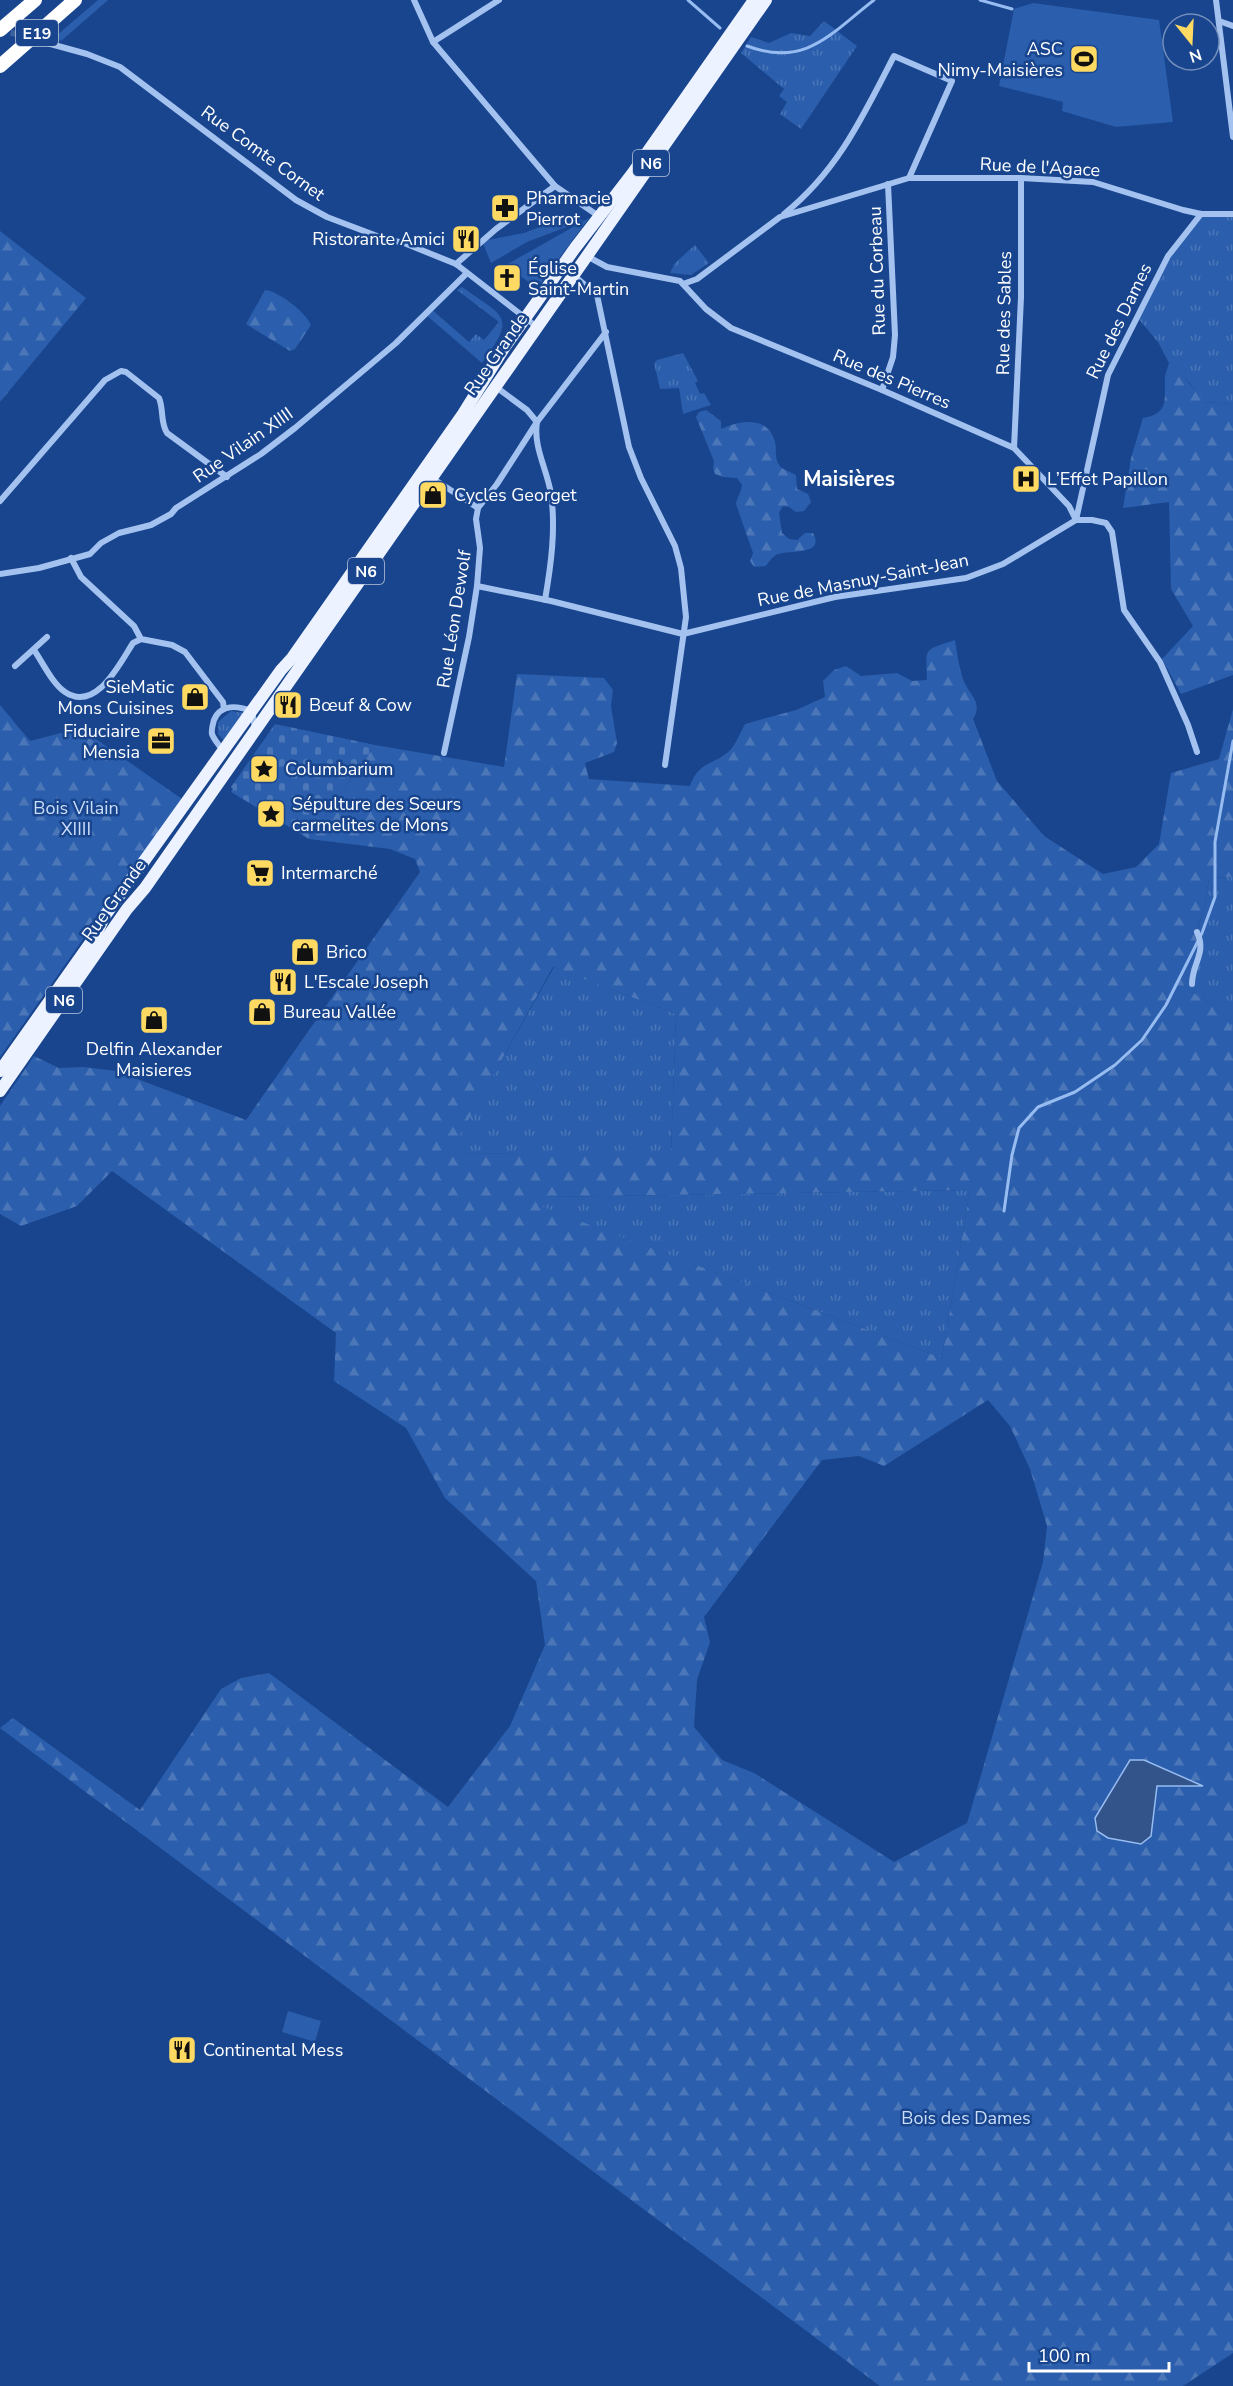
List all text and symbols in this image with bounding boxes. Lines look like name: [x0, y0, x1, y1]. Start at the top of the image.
north arrow: [1161, 12, 1221, 72]
road number: E19: [16, 20, 58, 46]
place label: ASC Nimy-Maisières: [938, 37, 1063, 82]
sports icon: ASC Nimy-Maisières: [1068, 43, 1100, 75]
text: N: [1186, 43, 1204, 68]
street label: Rue Comte Cornet: [196, 100, 330, 207]
road number: N6: [633, 150, 669, 176]
street label: Rue de l'Agace: [979, 152, 1101, 182]
place label: Pharmacie Pierrot: [526, 186, 611, 231]
pharmacy icon: Pharmacie Pierrot: [489, 192, 521, 224]
street label: Rue du Corbeau: [863, 206, 891, 336]
restaurant icon: Ristorante Amici: [450, 223, 482, 255]
place label: Ristorante Amici: [312, 227, 445, 251]
street label: Rue des Sables: [991, 251, 1017, 375]
place label: Église Saint-Martin: [528, 256, 629, 301]
street label: Rue des Dames: [1081, 259, 1157, 383]
church icon: Église Saint-Martin: [491, 262, 523, 294]
street label: Rue Grande: [459, 308, 533, 400]
street label: Rue des Pierres: [829, 343, 955, 415]
street label: Rue Vilain XIIII: [188, 402, 298, 488]
hospital icon: L’Effet Papillon: [1010, 463, 1042, 495]
district label: Maisières: [803, 465, 895, 493]
place label: L’Effet Papillon: [1047, 467, 1168, 491]
shop icon: Cycles Georget: [417, 479, 449, 511]
place label: Cycles Georget: [454, 483, 577, 507]
street label: Rue Léon Dewolf: [431, 547, 477, 690]
street label: Rue de Masnuy-Saint-Jean: [755, 548, 971, 612]
road number: N6: [348, 558, 384, 584]
place label: SieMatic Mons Cuisines: [58, 675, 174, 720]
shop icon: SieMatic Mons Cuisines: [179, 681, 211, 713]
restaurant icon: Bœuf & Cow: [272, 689, 304, 721]
place label: Bœuf & Cow: [309, 693, 412, 717]
place label: Fiduciaire Mensia: [63, 719, 140, 764]
office icon: Fiduciaire Mensia: [145, 725, 177, 757]
place icon: Columbarium: [248, 753, 280, 785]
place label: Columbarium: [285, 757, 394, 781]
place label: Sépulture des Sœurs carmelites de Mons: [292, 792, 461, 837]
park label: Bois Vilain XIIII: [33, 796, 119, 841]
place icon: Sépulture des Sœurs carmelites de Mons: [255, 798, 287, 830]
street label: Rue Grande: [76, 854, 152, 946]
supermarket icon: Intermarché: [244, 857, 276, 889]
place label: Intermarché: [281, 861, 377, 885]
shop icon: Brico: [289, 936, 321, 968]
place label: Brico: [326, 940, 367, 964]
restaurant icon: L'Escale Joseph: [267, 966, 299, 998]
place label: L'Escale Joseph: [304, 970, 429, 994]
road number: N6: [46, 987, 82, 1013]
shop icon: Bureau Vallée: [246, 996, 278, 1028]
place label: Bureau Vallée: [283, 1000, 396, 1024]
shop icon: Delfin Alexander Maisieres: [138, 1004, 170, 1036]
place label: Delfin Alexander Maisieres: [86, 1037, 223, 1082]
restaurant icon: Continental Mess: [166, 2034, 198, 2066]
place label: Continental Mess: [203, 2038, 343, 2062]
park label: Bois des Dames: [901, 2106, 1031, 2130]
scale bar: [1029, 2335, 1168, 2373]
text: 100 m: [1038, 2344, 1090, 2368]

